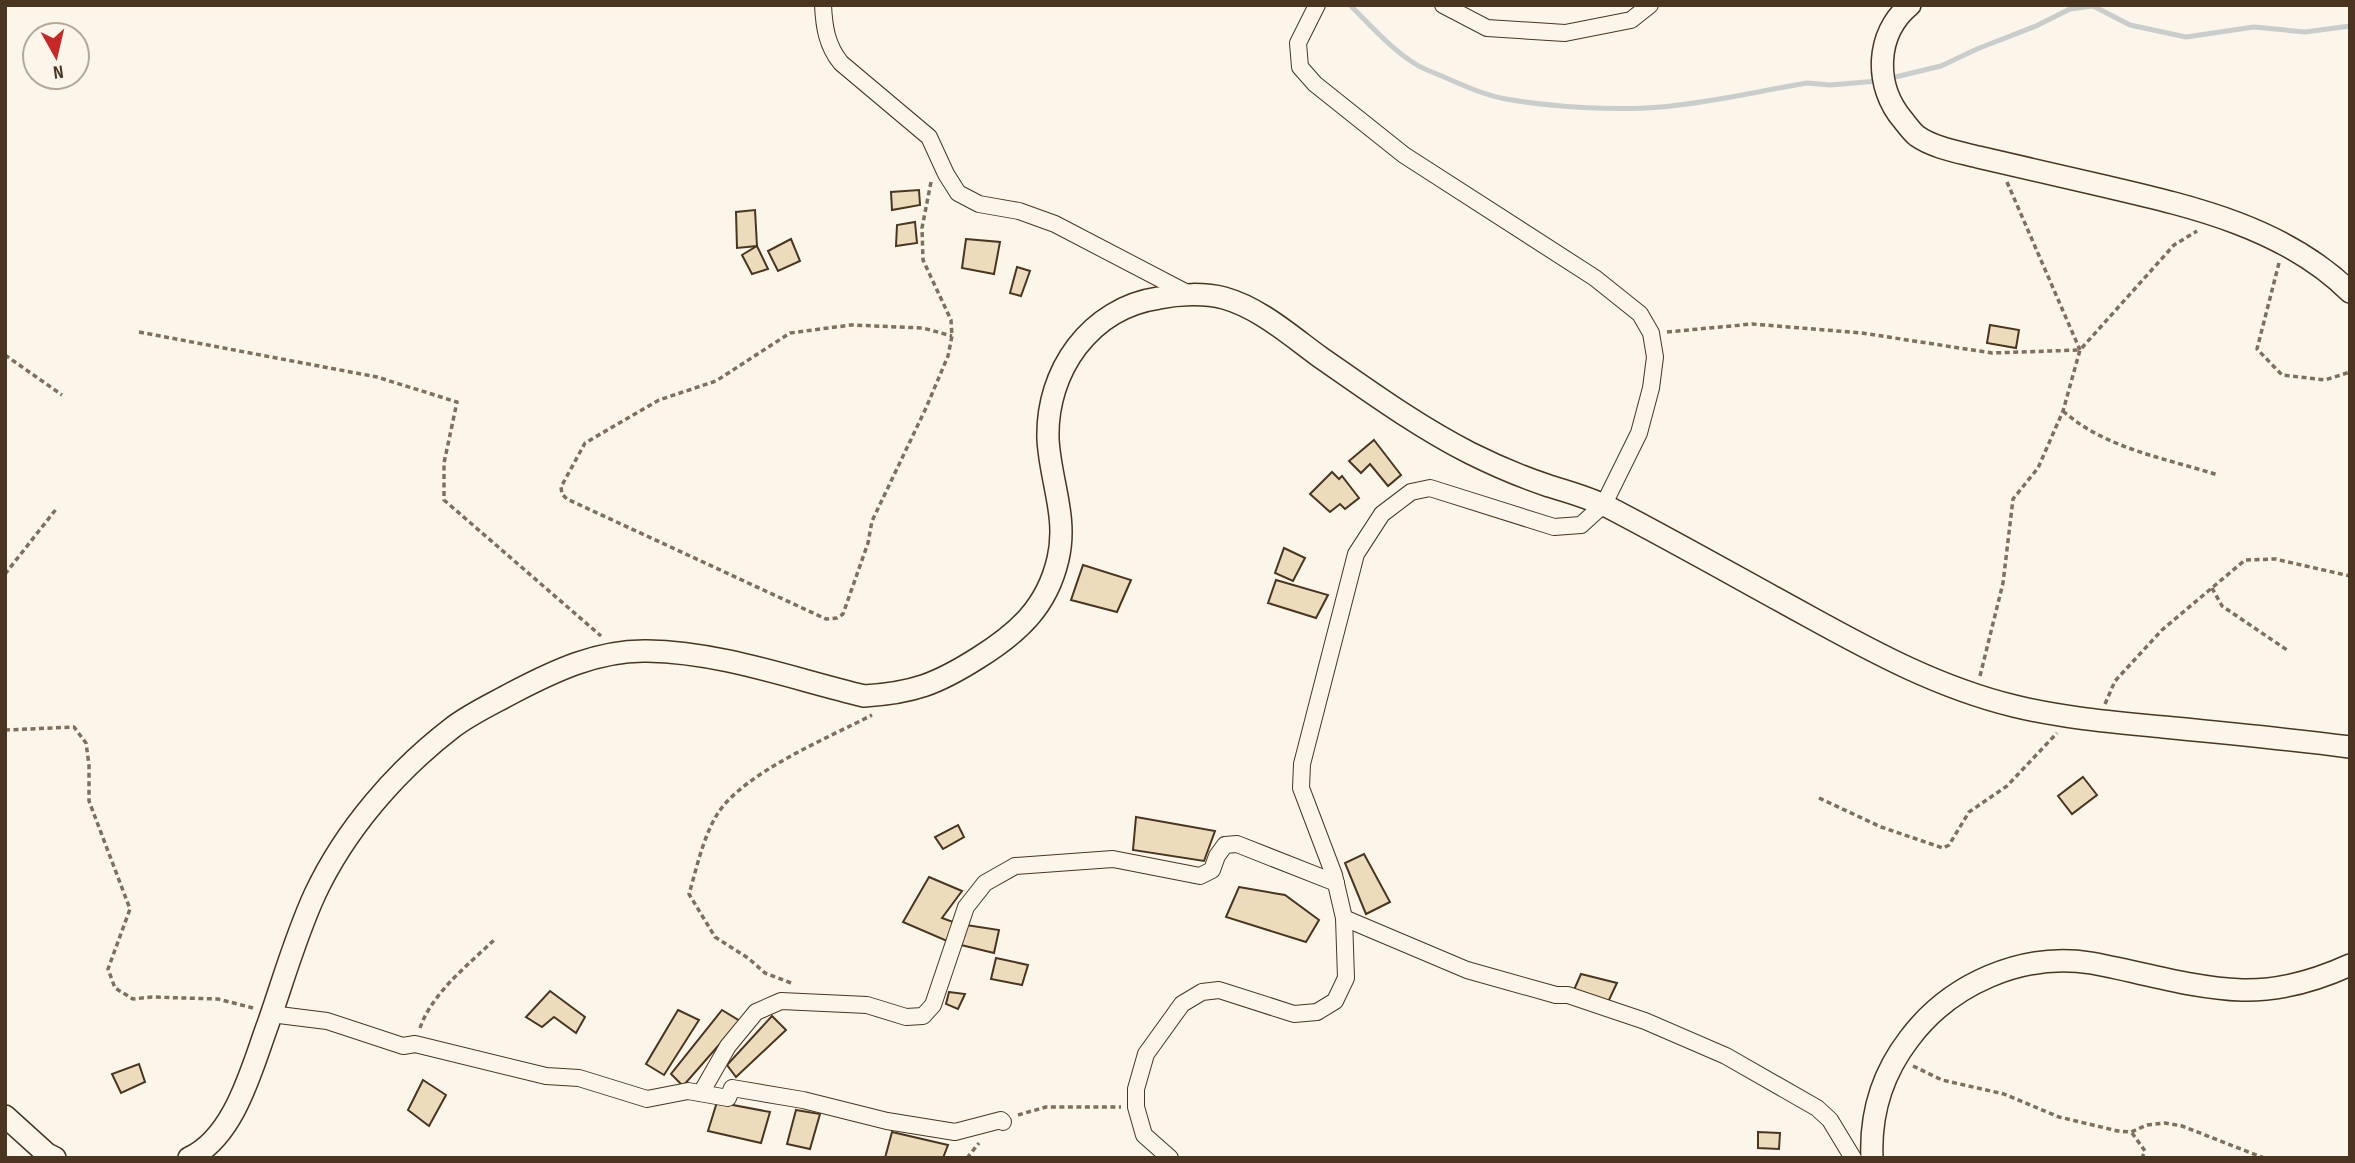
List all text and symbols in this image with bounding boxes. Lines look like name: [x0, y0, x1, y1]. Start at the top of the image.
north arrow: [21, 21, 91, 91]
text: N: [52, 59, 65, 83]

